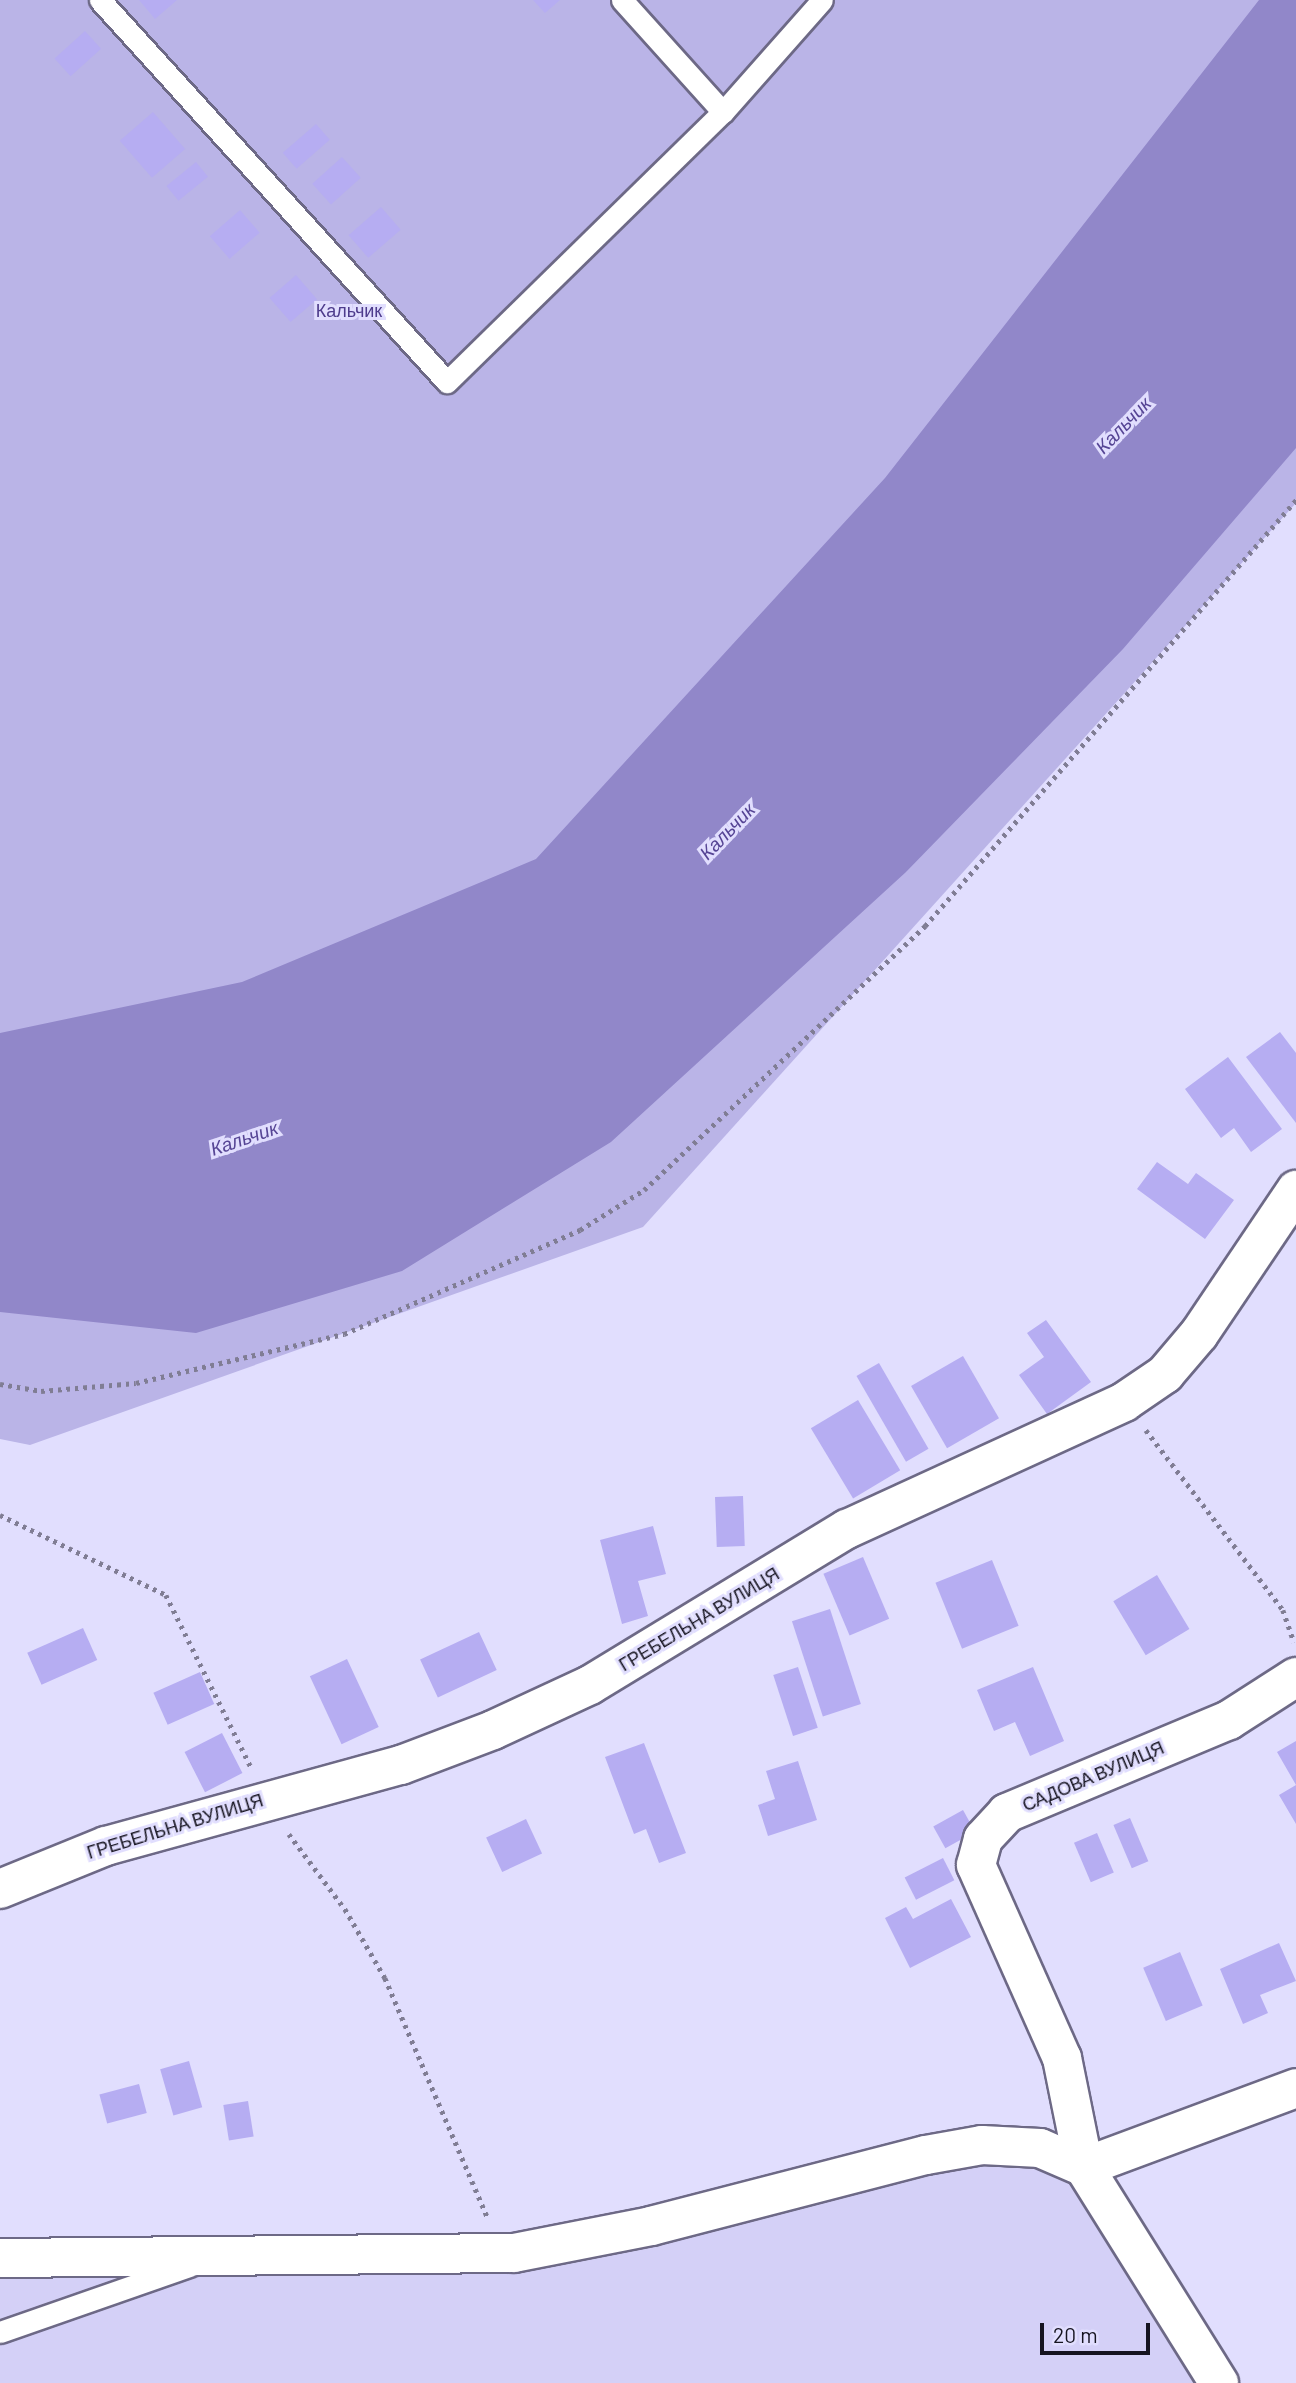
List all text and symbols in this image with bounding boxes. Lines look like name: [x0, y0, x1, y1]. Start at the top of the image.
park label: Кальчик: [316, 299, 382, 321]
water label: Кальчик: [1091, 392, 1155, 458]
water label: Кальчик: [695, 798, 759, 864]
water label: Кальчик: [207, 1116, 281, 1160]
street label: ГРЕБЕЛЬНА ВУЛИЦЯ: [615, 1563, 783, 1675]
street label: САДОВА ВУЛИЦЯ: [1019, 1736, 1167, 1816]
street label: ГРЕБЕЛЬНА ВУЛИЦЯ: [84, 1789, 266, 1863]
scale bar: [1044, 2310, 1154, 2354]
text: 20 m: [1053, 2322, 1098, 2347]

